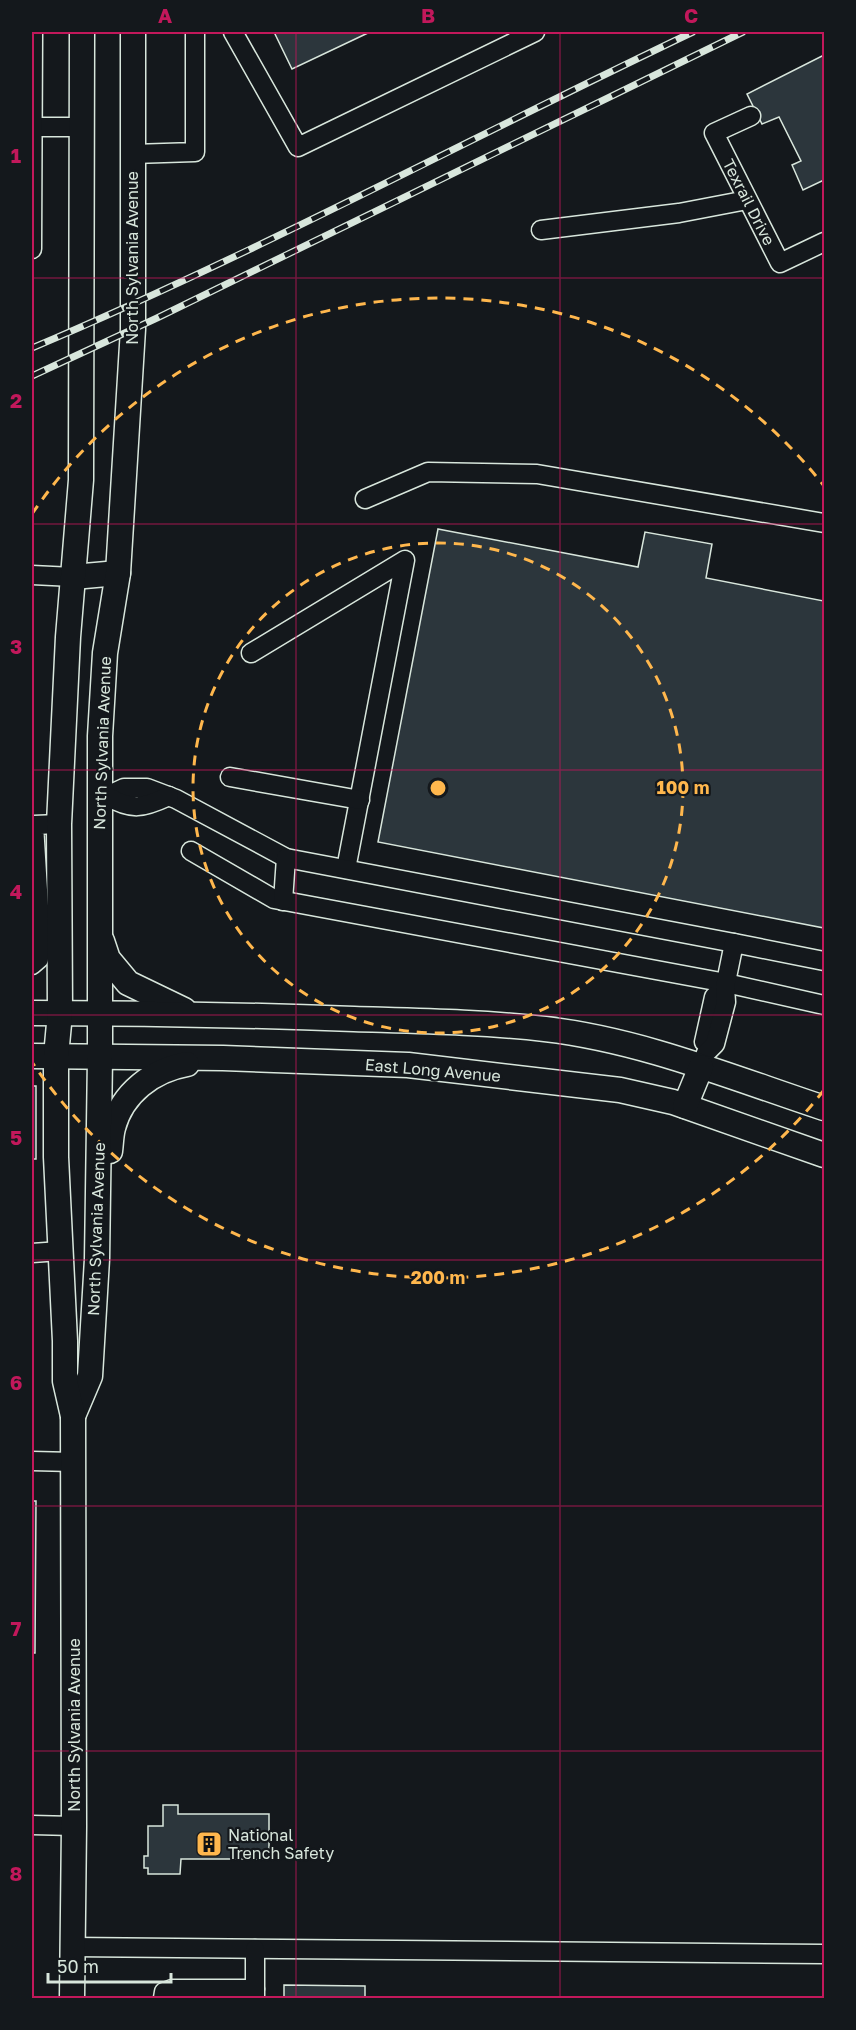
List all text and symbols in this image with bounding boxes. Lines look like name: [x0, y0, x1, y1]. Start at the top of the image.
text: A: [158, 3, 172, 27]
text: B: [421, 3, 435, 27]
text: C: [684, 3, 698, 27]
text: 1: [11, 143, 21, 167]
street label: Texrail Drive: [719, 155, 779, 249]
street label: North Sylvania Avenue: [122, 171, 142, 345]
text: 2: [10, 388, 22, 412]
text: 3: [10, 634, 22, 658]
street label: North Sylvania Avenue: [89, 656, 115, 830]
text: 100 m: [657, 776, 709, 798]
centre of rings: [428, 778, 448, 798]
text: 4: [10, 879, 22, 903]
street label: East Long Avenue: [364, 1054, 502, 1086]
text: 5: [10, 1125, 22, 1149]
street label: North Sylvania Avenue: [83, 1142, 109, 1316]
text: 200 m: [411, 1266, 465, 1288]
text: 6: [10, 1370, 22, 1394]
text: 7: [11, 1616, 22, 1640]
street label: North Sylvania Avenue: [64, 1638, 84, 1812]
place label: National Trench Safety: [228, 1825, 334, 1863]
building icon: National Trench Safety: [194, 1829, 224, 1859]
text: 8: [10, 1861, 22, 1885]
scale bar: [48, 1946, 171, 1984]
text: 50 m: [57, 1955, 99, 1977]

